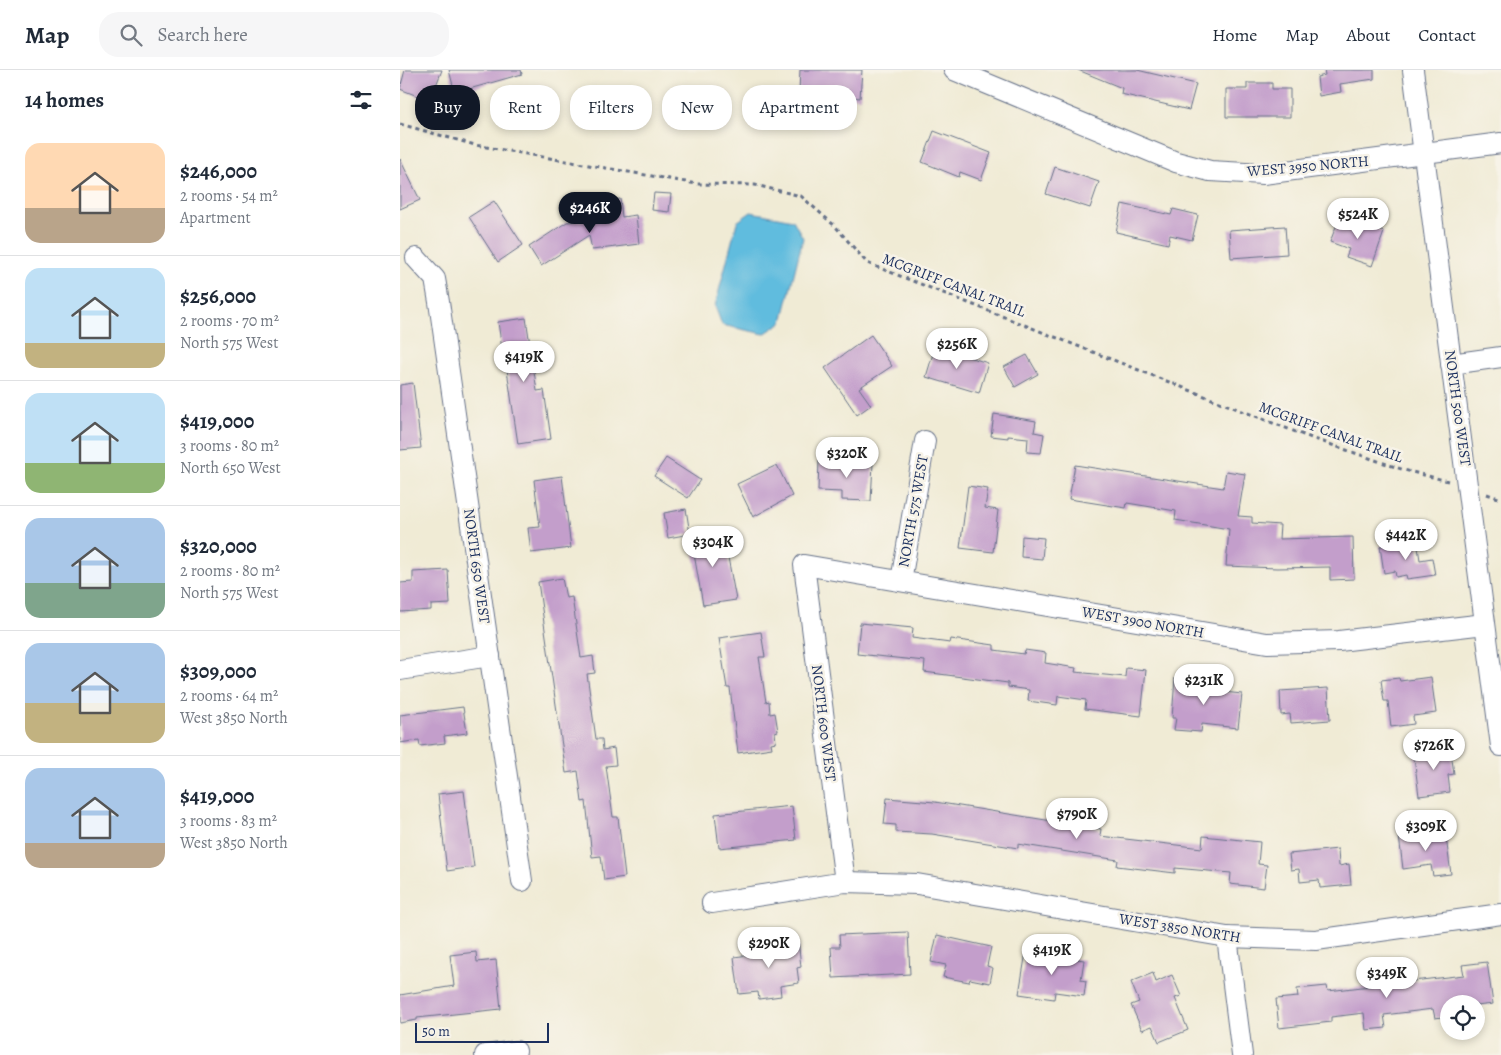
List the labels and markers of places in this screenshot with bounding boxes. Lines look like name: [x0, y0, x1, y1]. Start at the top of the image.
pin: $246K: [555, 191, 625, 234]
pin: $524K: [1323, 198, 1393, 240]
pin: $256K: [922, 328, 992, 370]
pin: $419K: [489, 340, 559, 383]
pin: $320K: [812, 436, 882, 479]
pin: $442K: [1371, 518, 1441, 561]
pin: $304K: [678, 526, 748, 568]
pin: $231K: [1169, 664, 1239, 706]
pin: $726K: [1399, 728, 1469, 771]
pin: $790K: [1042, 798, 1112, 840]
pin: $309K: [1391, 810, 1461, 852]
pin: $290K: [734, 926, 804, 969]
pin: $419K: [1017, 934, 1087, 976]
pin: $349K: [1352, 956, 1422, 999]

